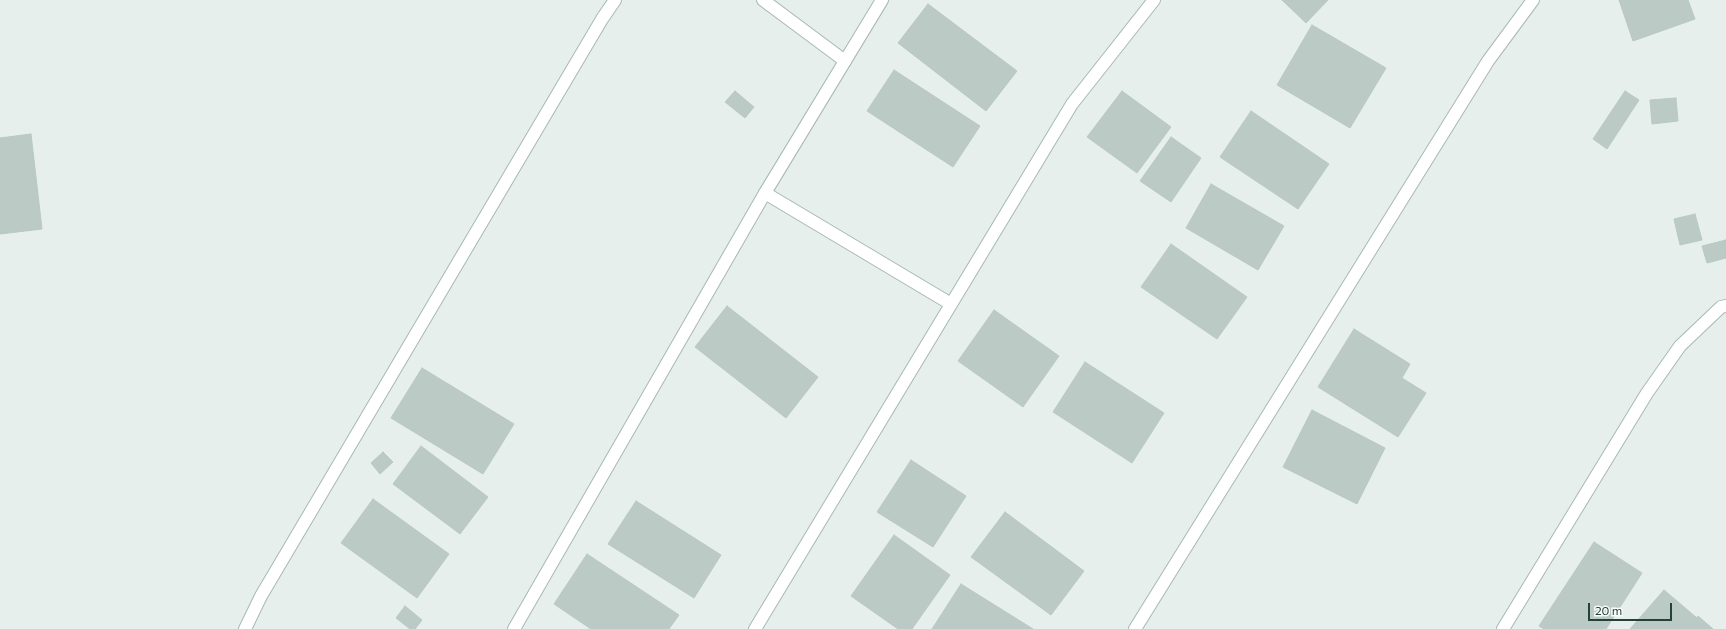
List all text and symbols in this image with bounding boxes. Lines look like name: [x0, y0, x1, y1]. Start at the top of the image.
scale bar: [1590, 595, 1674, 621]
text: 20 m: [1595, 603, 1622, 617]

